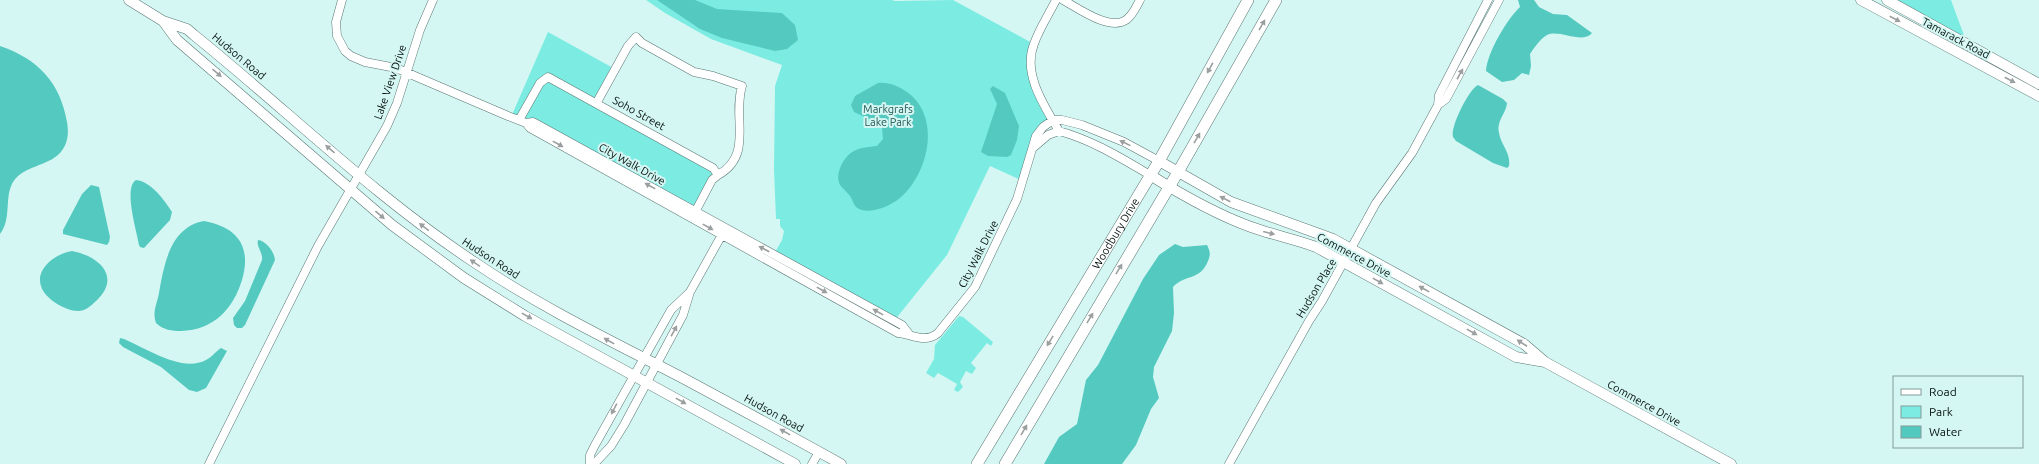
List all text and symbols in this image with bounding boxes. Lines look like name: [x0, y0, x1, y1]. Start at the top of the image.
one-way arrow: [1890, 15, 1901, 22]
street label: Tamarack Road: [1920, 15, 1992, 61]
one-way arrow: [1258, 20, 1265, 31]
street label: Hudson Road: [210, 30, 268, 82]
street label: Lake View Drive: [372, 43, 408, 121]
one-way arrow: [1207, 62, 1214, 74]
one-way arrow: [1457, 68, 1463, 80]
one-way arrow: [211, 69, 222, 78]
one-way arrow: [2004, 77, 2016, 84]
street label: Soho Street: [611, 94, 668, 133]
park label: Markgrafs Lake Park: [863, 103, 913, 128]
one-way arrow: [1193, 132, 1200, 144]
one-way arrow: [1119, 140, 1130, 146]
one-way arrow: [552, 141, 564, 147]
street label: City Walk Drive: [597, 141, 667, 187]
one-way arrow: [324, 144, 335, 153]
one-way arrow: [644, 183, 656, 190]
one-way arrow: [1219, 195, 1231, 202]
street label: Woodbury Drive: [1090, 196, 1141, 271]
one-way arrow: [375, 211, 386, 220]
street label: City Walk Drive: [956, 218, 1000, 290]
one-way arrow: [419, 223, 430, 231]
one-way arrow: [703, 224, 714, 230]
one-way arrow: [1263, 230, 1275, 236]
street label: Commerce Drive: [1315, 230, 1393, 280]
street label: Hudson Road: [460, 235, 522, 281]
one-way arrow: [758, 245, 770, 252]
street label: Hudson Place: [1294, 256, 1338, 320]
one-way arrow: [470, 259, 480, 267]
one-way arrow: [1116, 263, 1123, 275]
one-way arrow: [1372, 277, 1384, 284]
one-way arrow: [1419, 286, 1430, 292]
one-way arrow: [816, 287, 828, 294]
one-way arrow: [872, 308, 884, 315]
one-way arrow: [1087, 312, 1094, 324]
one-way arrow: [521, 313, 533, 320]
one-way arrow: [671, 325, 677, 336]
one-way arrow: [1466, 329, 1478, 335]
one-way arrow: [1046, 335, 1053, 347]
one-way arrow: [603, 337, 614, 344]
one-way arrow: [1516, 340, 1528, 347]
legend: [1893, 376, 2023, 448]
street label: Commerce Drive: [1605, 378, 1683, 428]
text: Road: [1929, 385, 1957, 398]
street label: Hudson Road: [742, 392, 806, 434]
one-way arrow: [676, 398, 687, 405]
one-way arrow: [611, 403, 618, 415]
text: Park: [1929, 405, 1953, 418]
one-way arrow: [1021, 424, 1028, 436]
text: Water: [1929, 425, 1962, 438]
one-way arrow: [779, 429, 791, 436]

